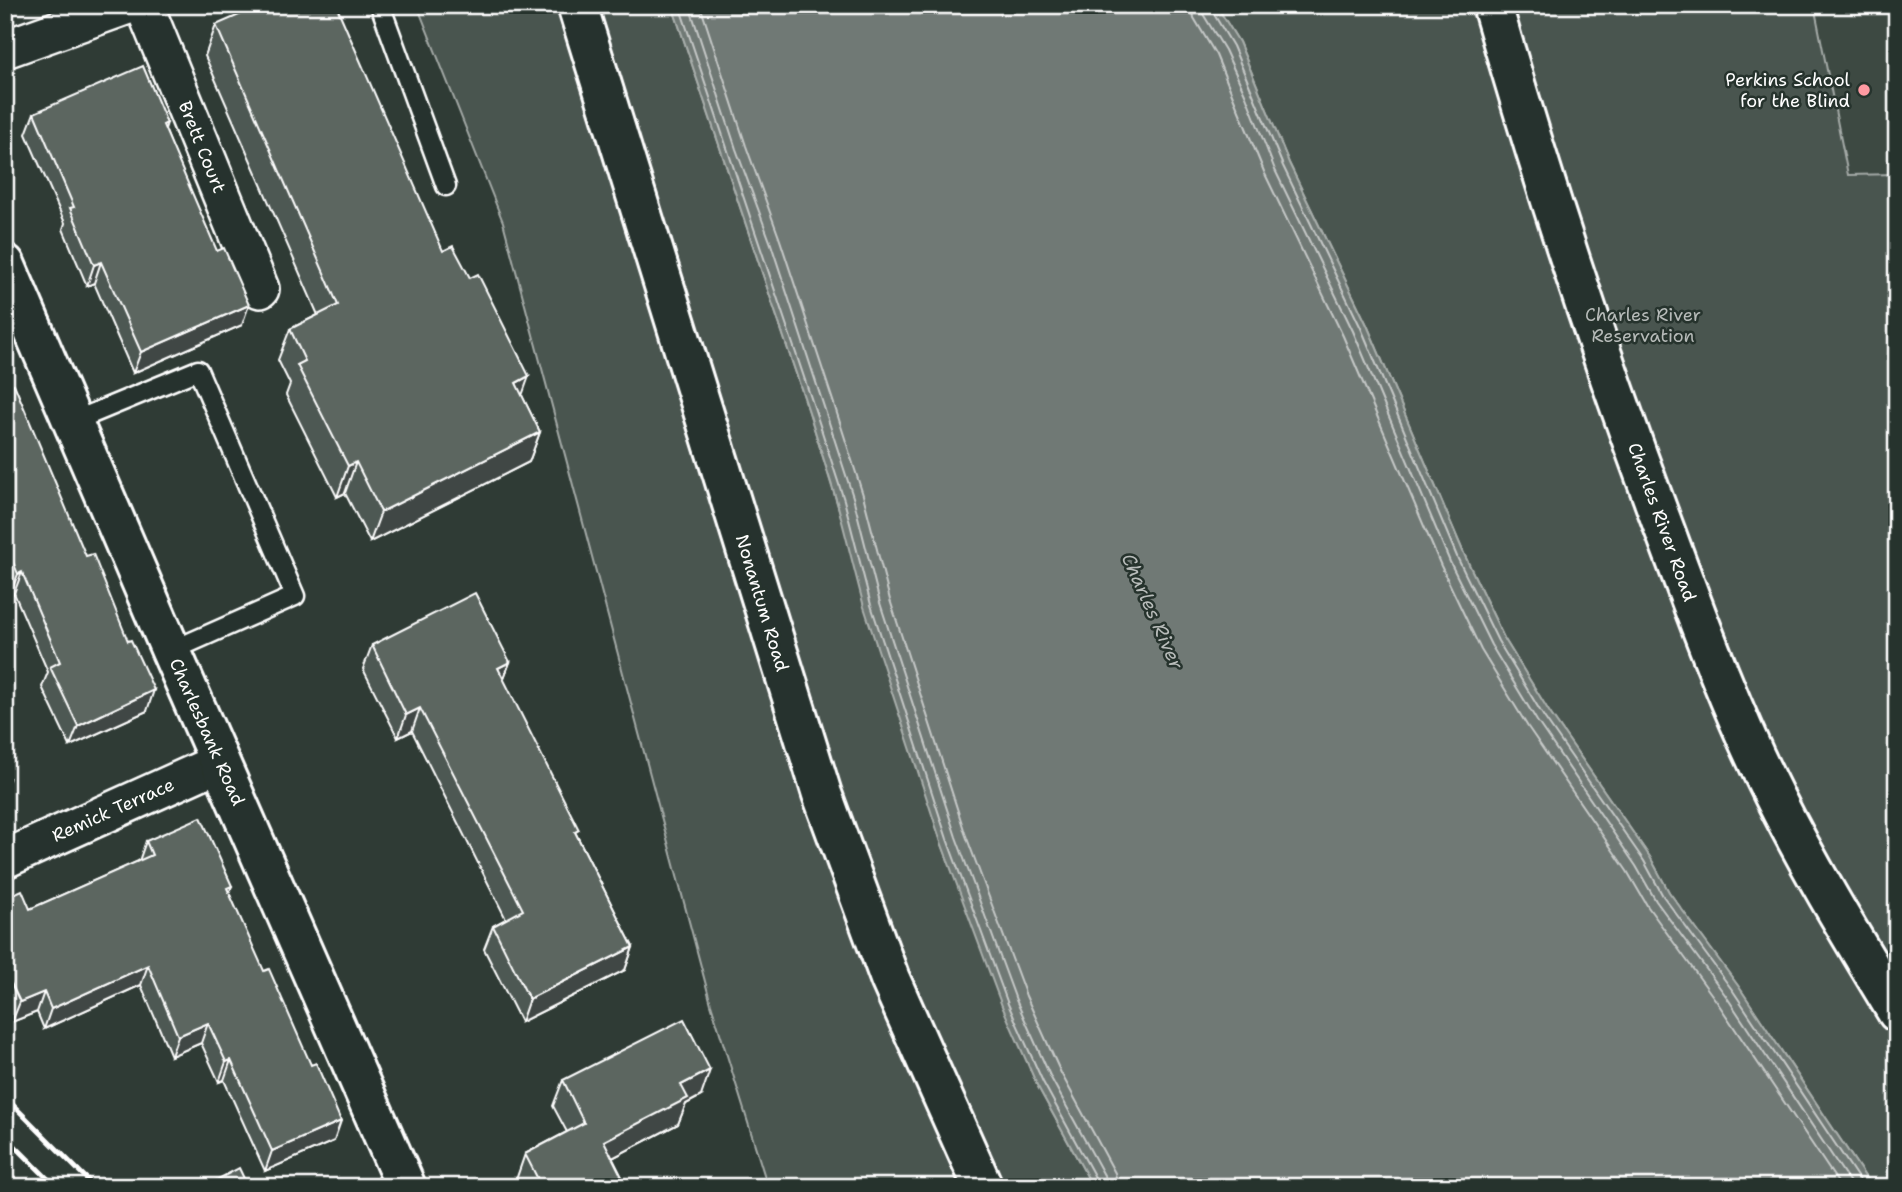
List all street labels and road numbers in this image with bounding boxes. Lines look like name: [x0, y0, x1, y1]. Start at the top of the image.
street label: Brett Court: [173, 97, 231, 197]
street label: Charles River Road: [1622, 439, 1702, 605]
street label: Nonantum Road: [730, 532, 794, 674]
street label: Charlesbank Road: [164, 655, 250, 809]
street label: Remick Terrace: [48, 772, 178, 848]

